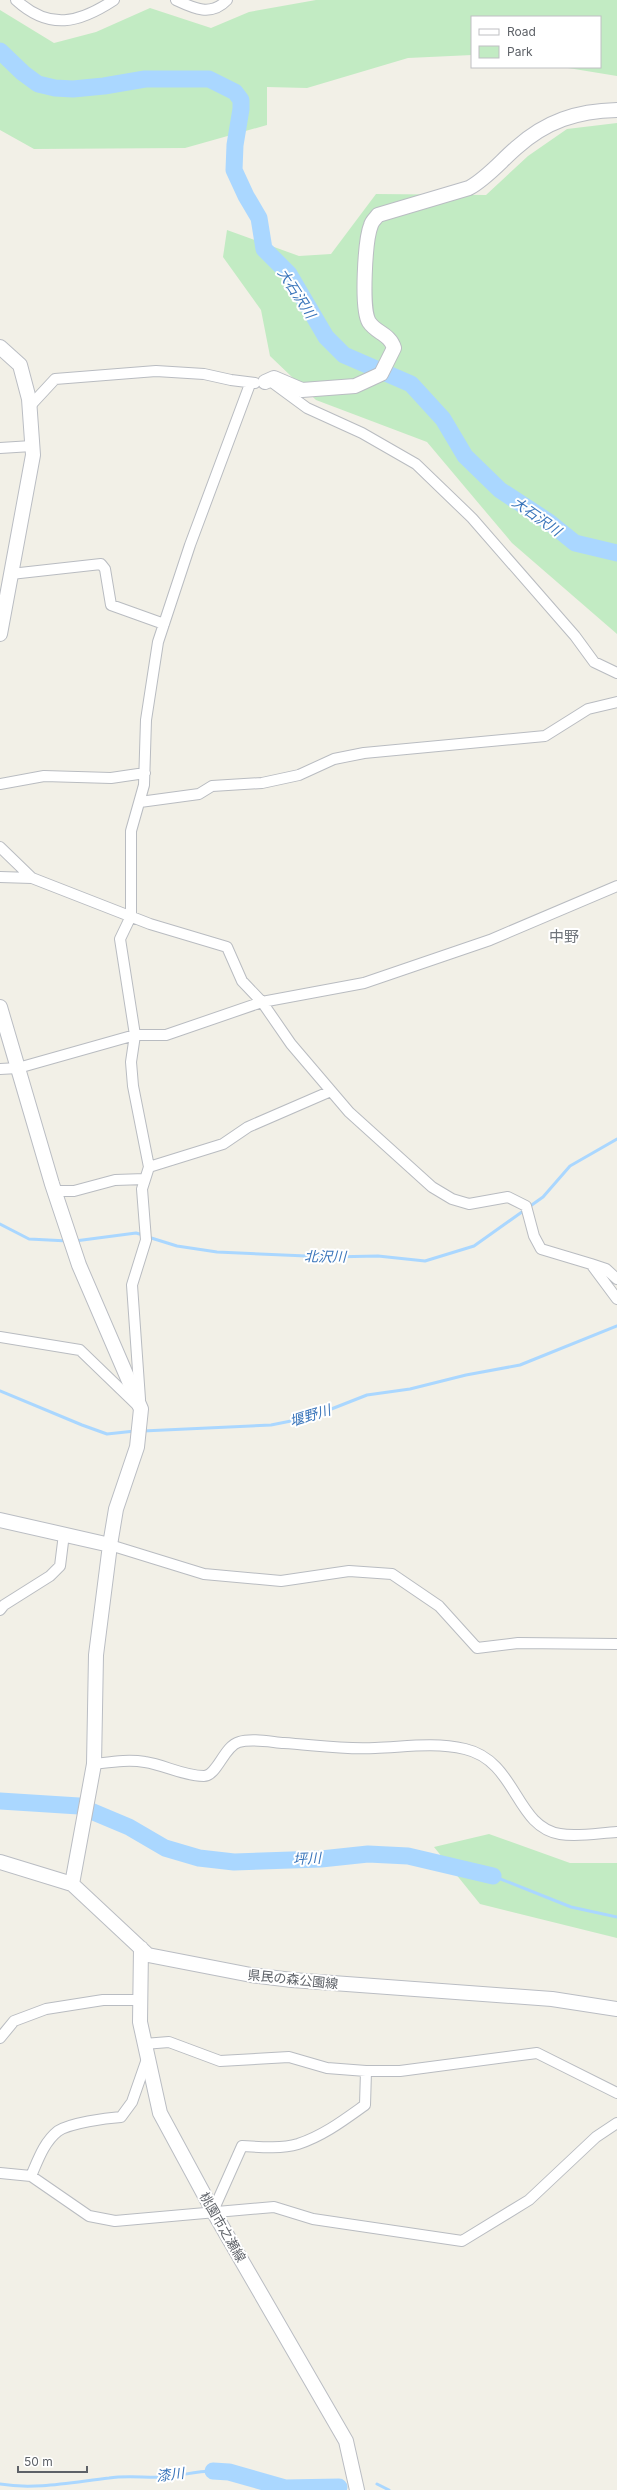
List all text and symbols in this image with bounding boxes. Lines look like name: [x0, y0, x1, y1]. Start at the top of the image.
legend: [471, 16, 601, 68]
text: Road: [507, 24, 536, 39]
text: Park: [507, 44, 533, 59]
water label: 大石沢川: [275, 265, 320, 323]
water label: 大石沢川: [509, 493, 566, 540]
district label: 中野: [549, 927, 579, 946]
water label: 北沢川: [304, 1247, 348, 1265]
water label: 堰野川: [287, 1400, 334, 1429]
water label: 坪川: [293, 1849, 323, 1867]
street label: 県民の森公園線: [247, 1966, 339, 1992]
street label: 桃園市之瀬線: [197, 2189, 249, 2265]
scale bar: [18, 2448, 87, 2474]
text: 50 m: [24, 2454, 53, 2469]
water label: 漆川: [155, 2464, 187, 2484]

